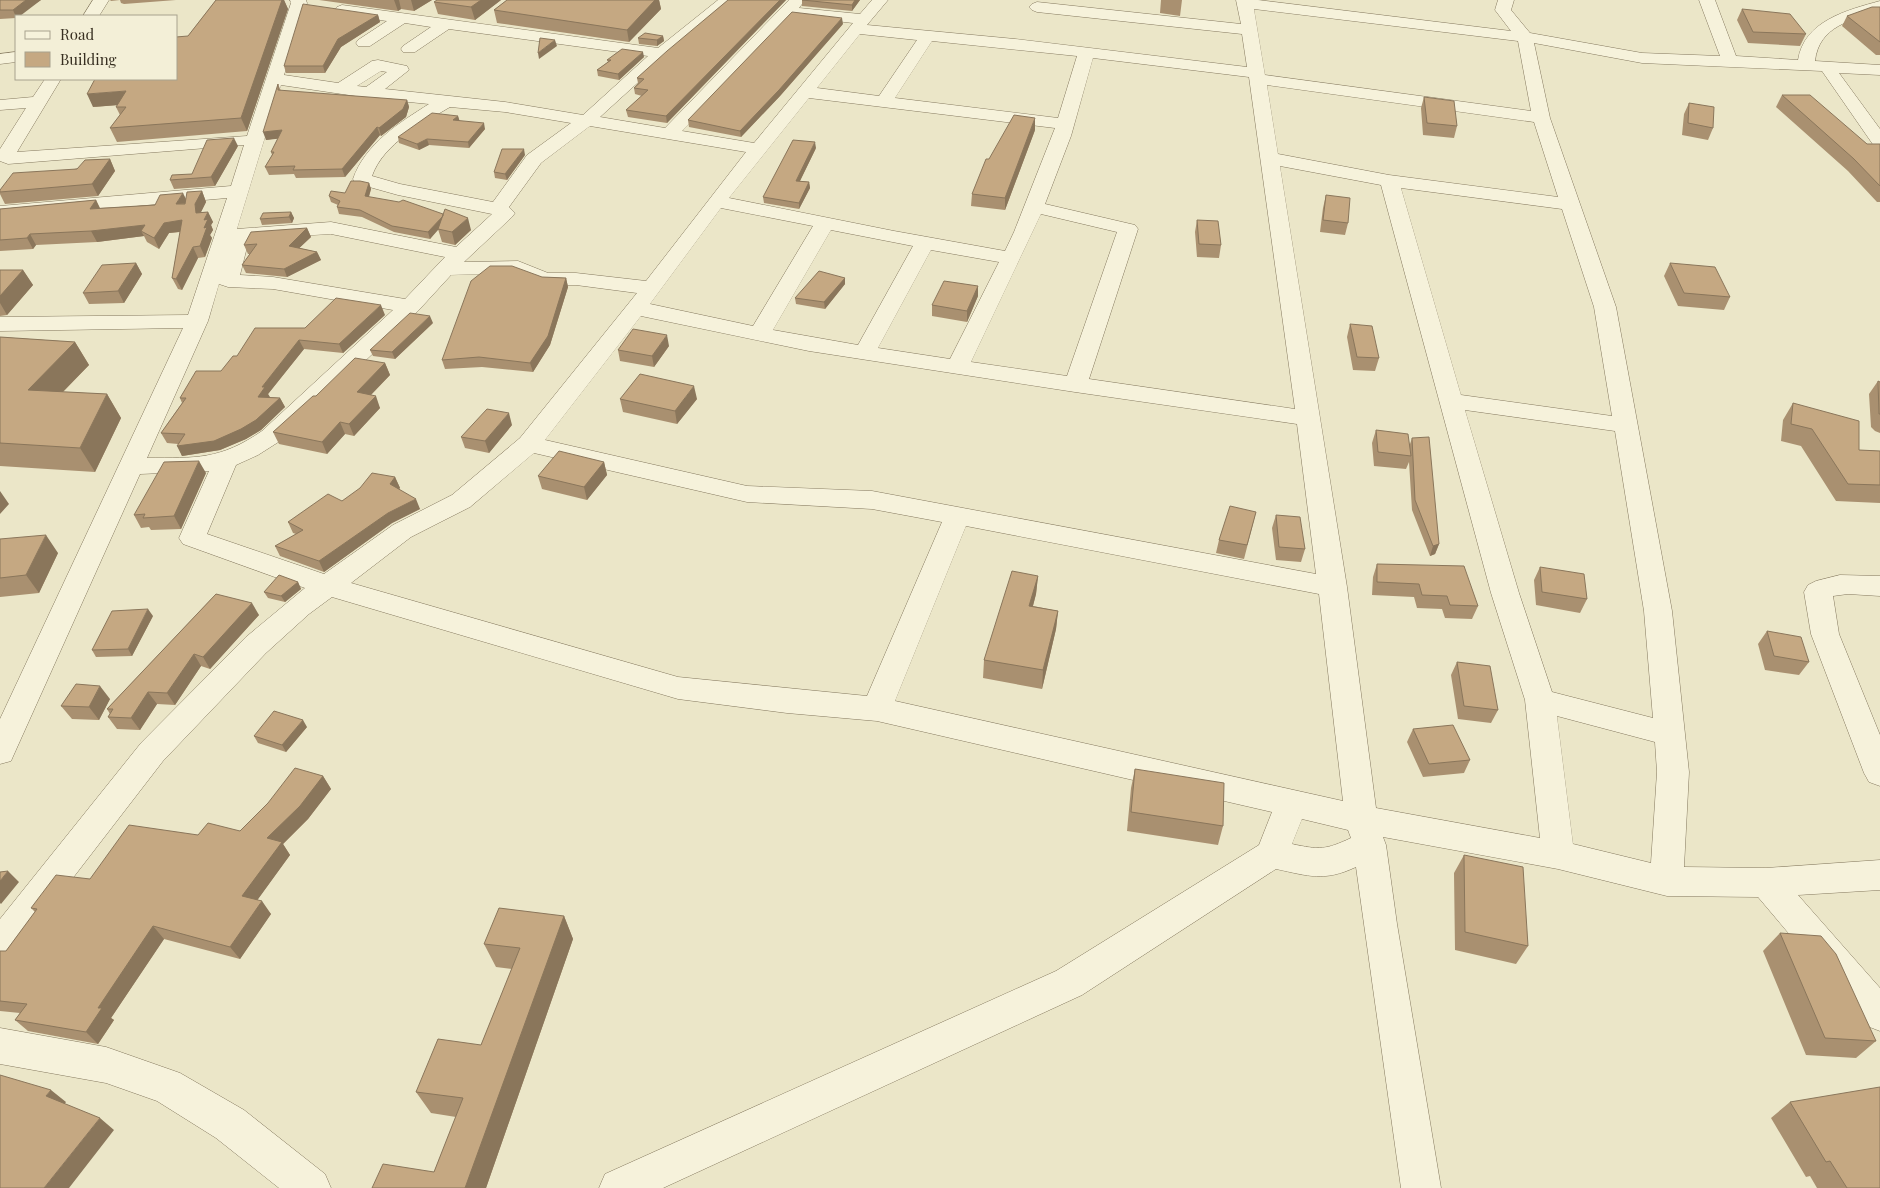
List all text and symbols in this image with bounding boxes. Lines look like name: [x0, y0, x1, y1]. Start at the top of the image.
legend: [15, 15, 178, 80]
text: Road: [60, 24, 94, 44]
text: Building: [60, 49, 117, 69]

